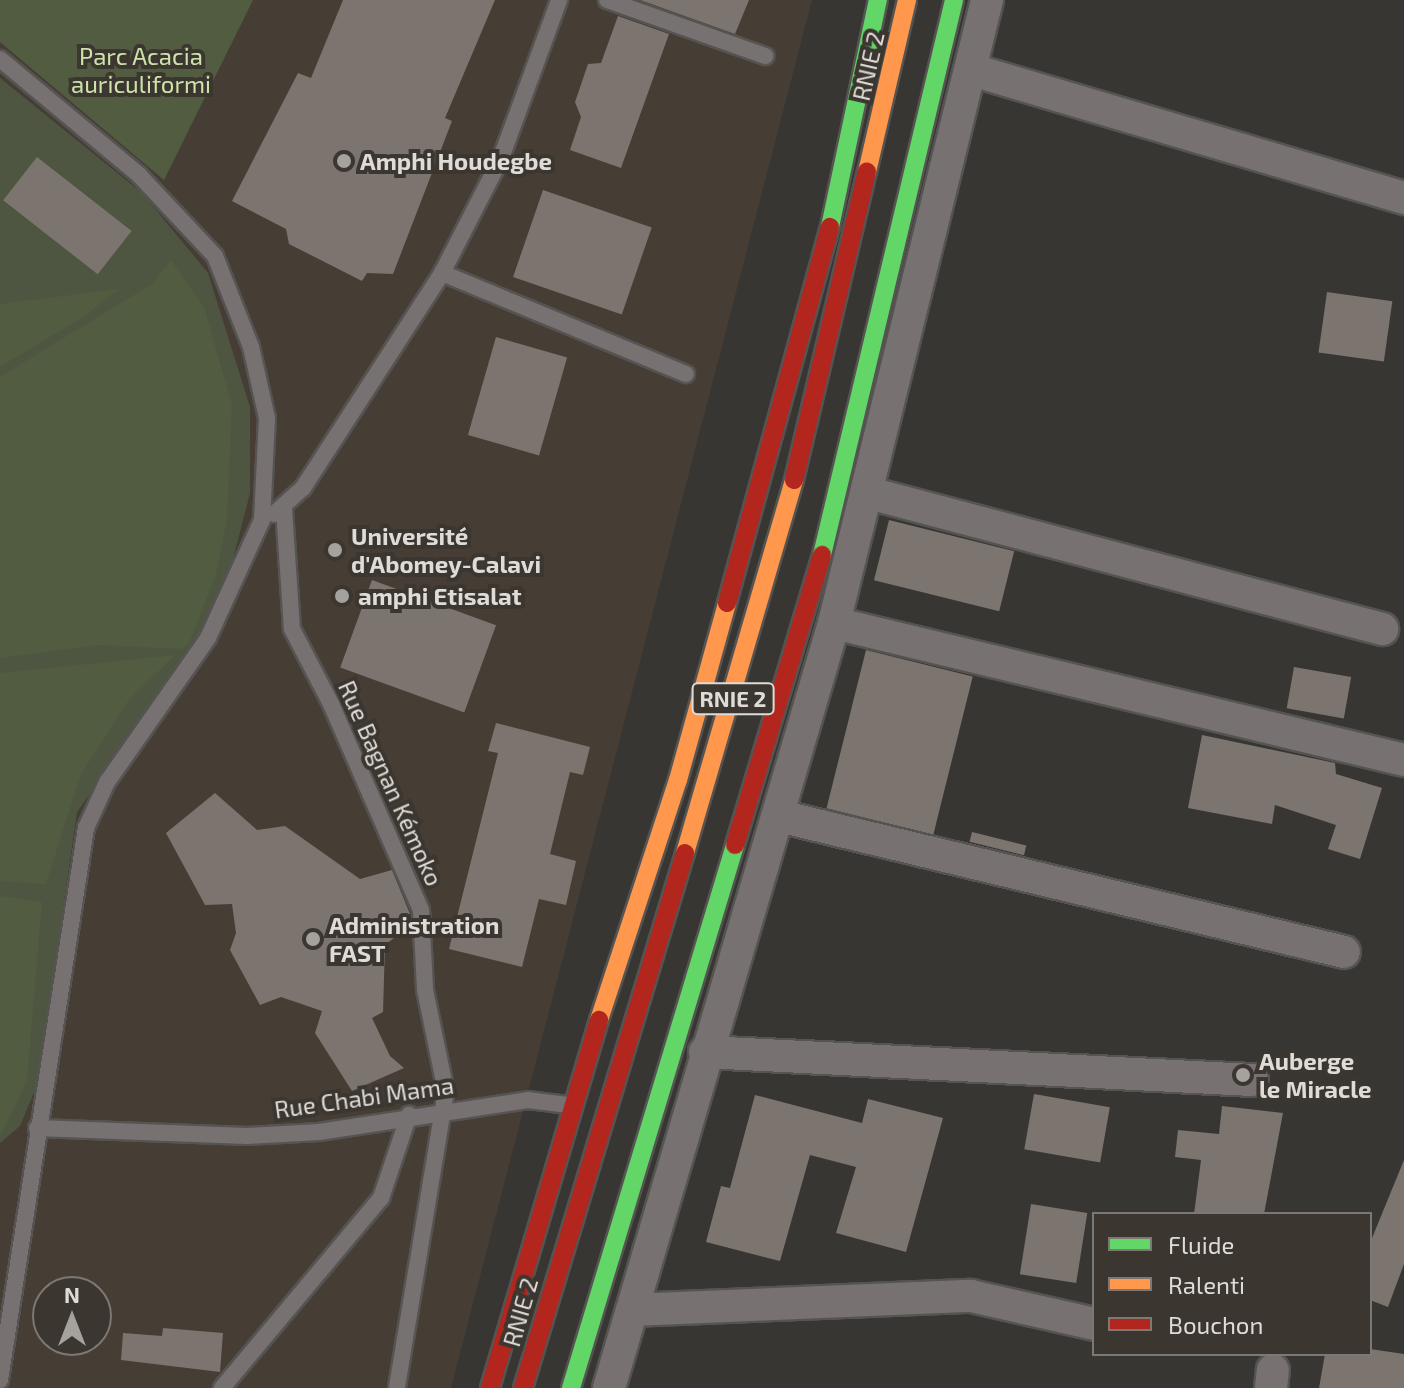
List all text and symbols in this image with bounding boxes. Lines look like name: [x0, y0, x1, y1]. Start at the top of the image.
street label: RNIE 2: [846, 29, 890, 103]
park label: Parc Acacia auriculiformi: [71, 42, 211, 98]
place label: Amphi Houdegbe: [360, 147, 552, 175]
marker: Amphi Houdegbe: [335, 152, 353, 170]
place label: Université d'Abomey-Calavi: [351, 522, 541, 578]
marker: Université d'Abomey-Calavi: [326, 541, 344, 559]
place label: amphi Etisalat: [358, 582, 522, 610]
marker: amphi Etisalat: [333, 587, 351, 605]
street label: Rue Bagnan Kémoko: [333, 676, 449, 890]
road number: RNIE 2: [691, 681, 775, 717]
place label: Administration FAST: [329, 911, 499, 967]
marker: Administration FAST: [304, 930, 322, 948]
place label: Auberge le Miracle: [1259, 1047, 1372, 1103]
marker: Auberge le Miracle: [1234, 1066, 1252, 1084]
street label: Rue Chabi Mama: [272, 1070, 456, 1124]
legend: [1092, 1212, 1372, 1356]
text: Fluide: [1168, 1230, 1234, 1259]
text: Ralenti: [1168, 1270, 1245, 1299]
street label: RNIE 2: [496, 1274, 544, 1350]
north arrow: [32, 1276, 112, 1356]
text: N: [64, 1281, 80, 1307]
text: Bouchon: [1168, 1310, 1263, 1339]

